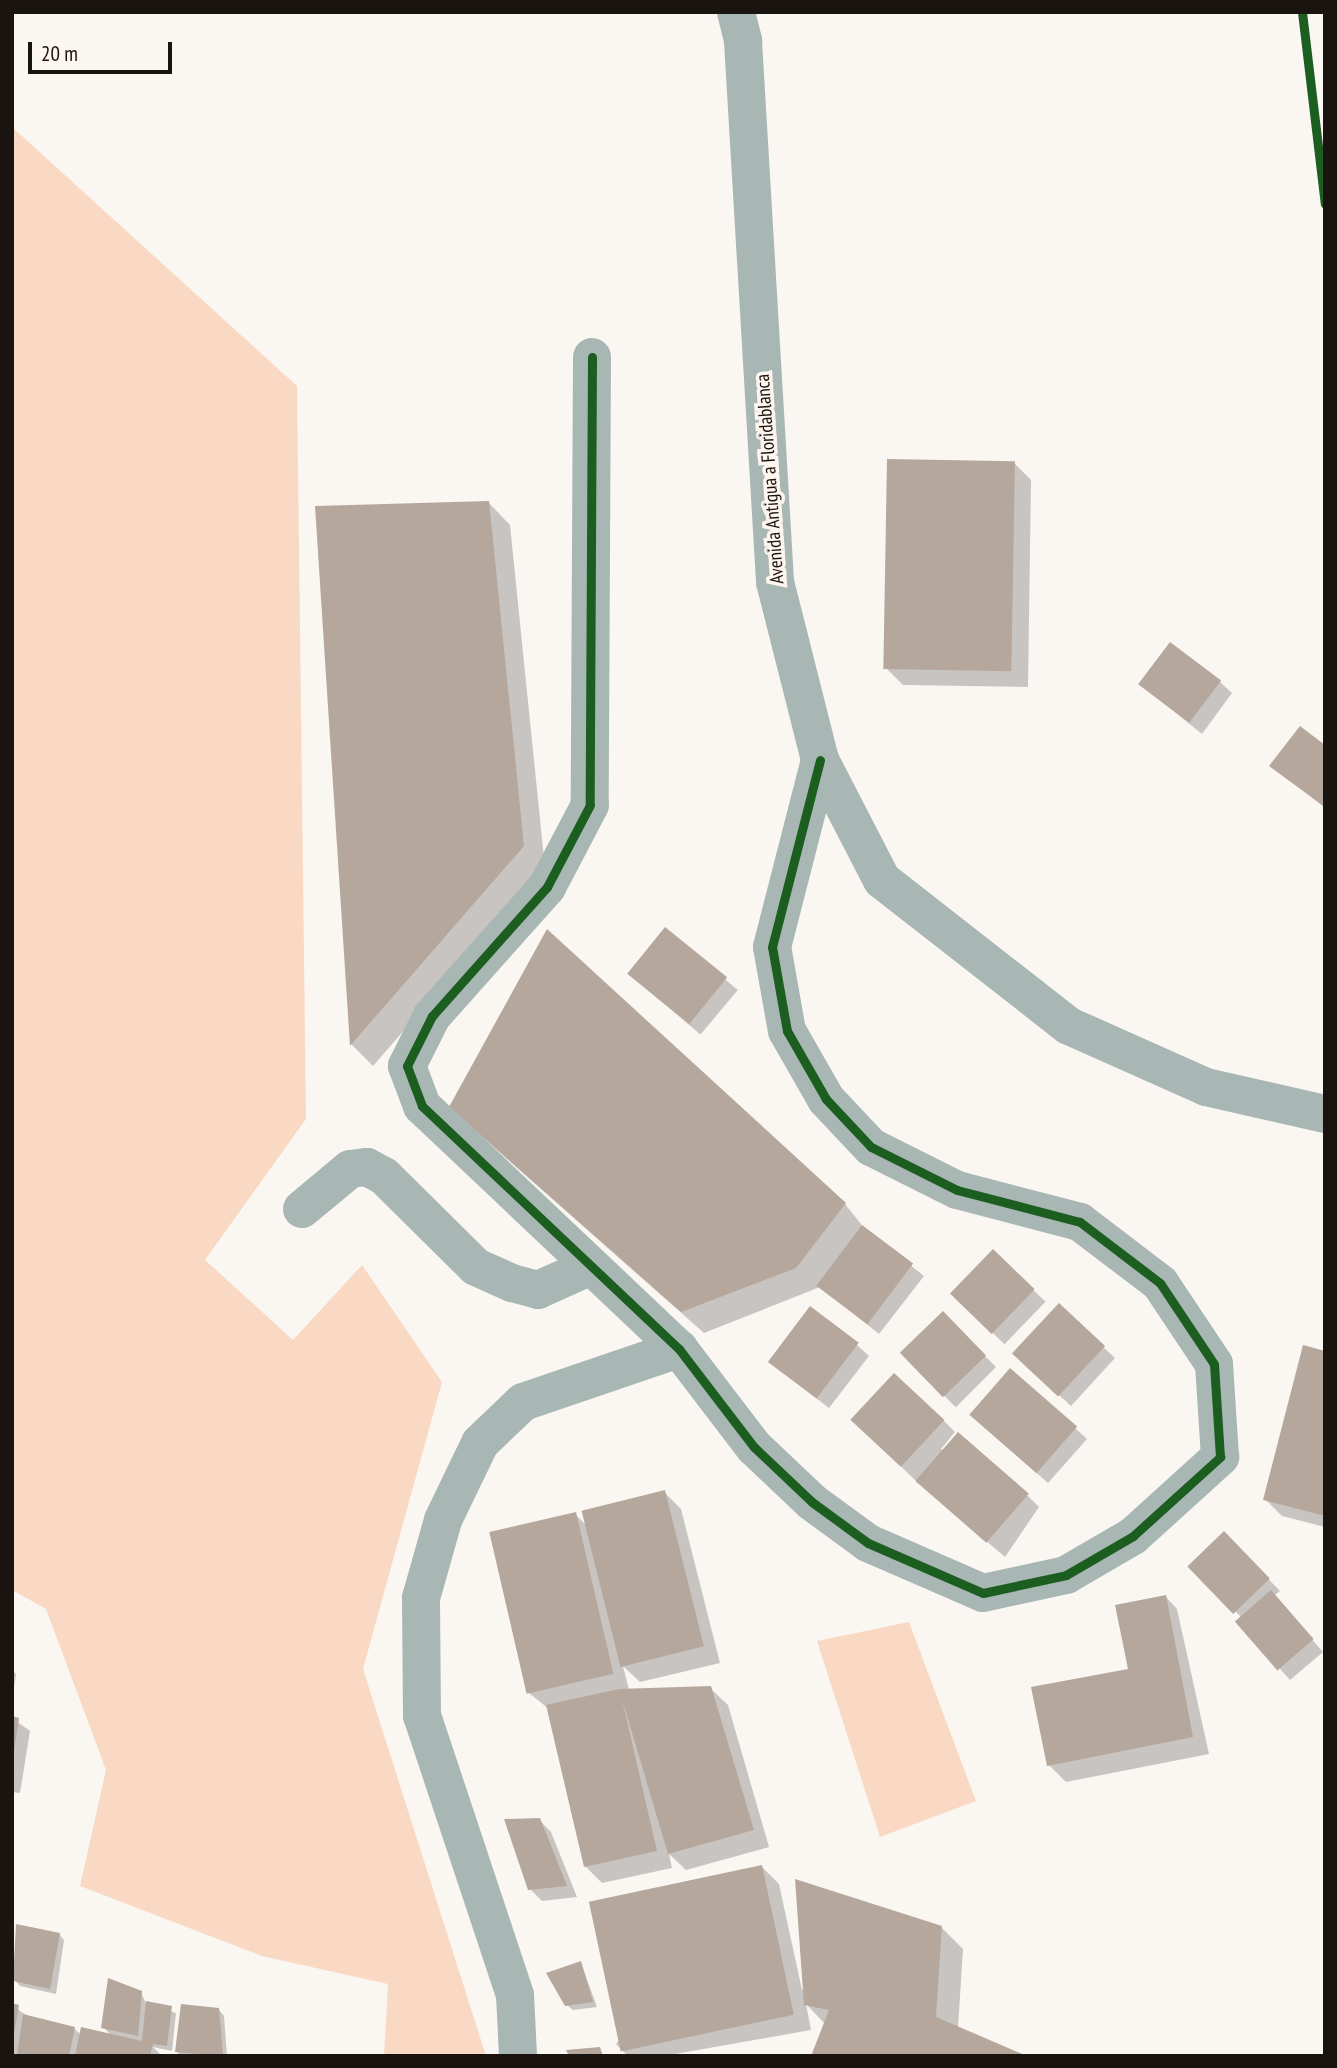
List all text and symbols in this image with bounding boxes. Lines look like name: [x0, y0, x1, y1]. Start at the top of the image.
scale bar: [32, 28, 175, 72]
text: 20 m: [41, 40, 78, 67]
street label: Avenida Antigua a Floridablanca: [751, 373, 789, 585]

